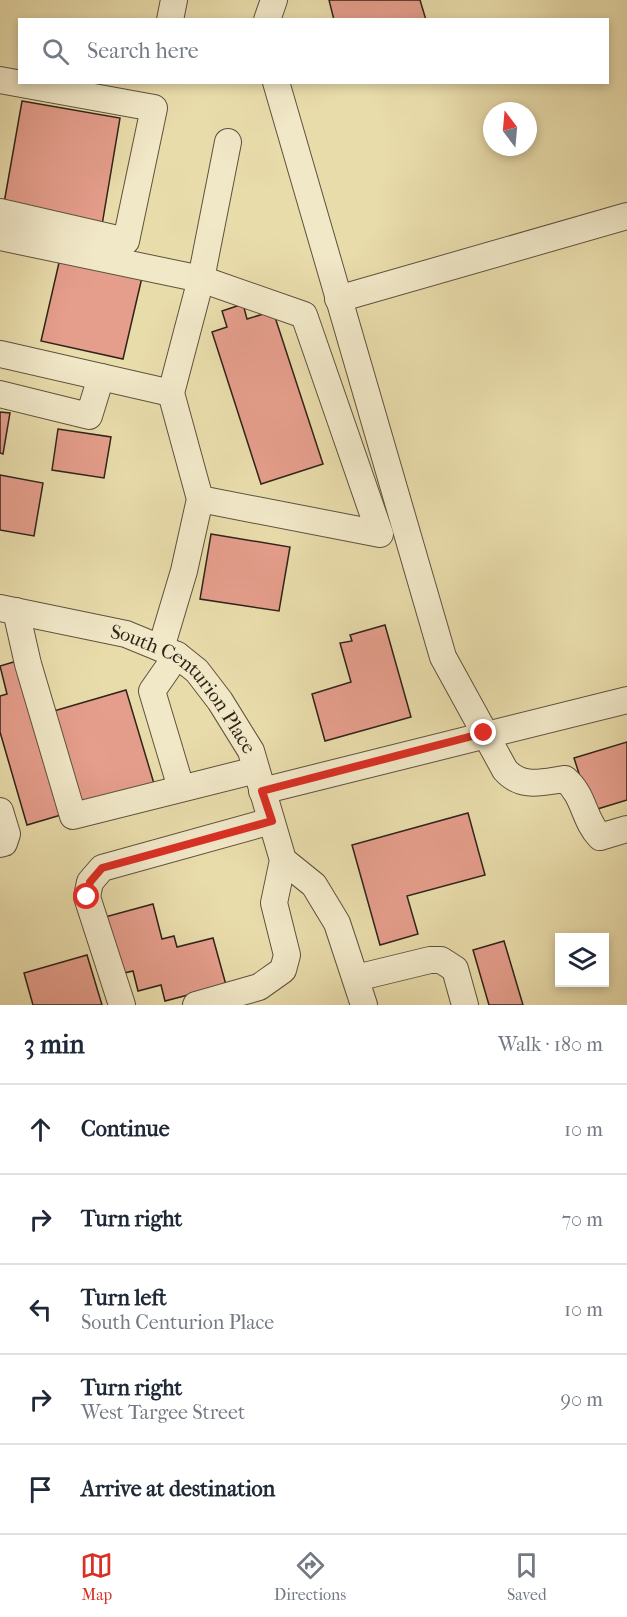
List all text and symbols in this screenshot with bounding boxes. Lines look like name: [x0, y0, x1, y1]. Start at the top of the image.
search box: [18, 18, 609, 84]
icon: search: [39, 35, 72, 68]
text: Search here: [87, 38, 199, 64]
north arrow: [483, 102, 537, 156]
street label: South Centurion Place: [109, 620, 261, 758]
route end: [470, 719, 496, 745]
route start: [73, 883, 99, 909]
map controls: [555, 933, 609, 987]
button: layers: [555, 933, 609, 987]
text: 3 min: [24, 1029, 85, 1060]
text: Walk · 180 m: [498, 1033, 603, 1056]
icon: ahead: [24, 1113, 57, 1146]
text: Continue: [81, 1116, 170, 1142]
text: 10 m: [564, 1118, 603, 1141]
icon: right: [24, 1203, 57, 1236]
text: Turn right: [81, 1206, 182, 1232]
text: 70 m: [561, 1208, 603, 1231]
text: Turn left: [81, 1285, 167, 1311]
icon: left: [24, 1293, 57, 1326]
text: 10 m: [564, 1298, 603, 1321]
text: South Centurion Place: [81, 1311, 274, 1334]
text: Turn right: [81, 1375, 182, 1401]
icon: right: [24, 1383, 57, 1416]
text: 90 m: [561, 1388, 603, 1411]
text: West Targee Street: [81, 1401, 245, 1424]
icon: arrive: [24, 1473, 57, 1506]
text: Arrive at destination: [81, 1476, 275, 1502]
tab: Map: [80, 1549, 113, 1604]
tab: Directions: [274, 1549, 346, 1604]
tab: Saved: [507, 1549, 547, 1604]

